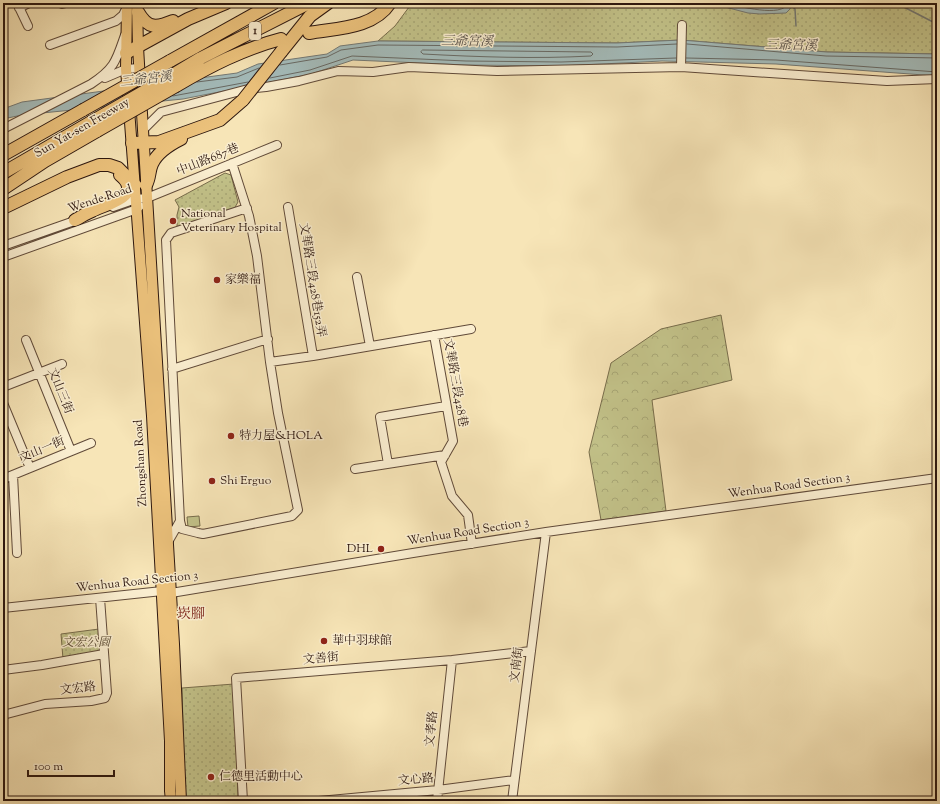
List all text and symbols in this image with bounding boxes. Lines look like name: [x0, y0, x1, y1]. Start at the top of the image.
road number: 1: [249, 22, 261, 40]
water label: 三爺宮溪: [441, 33, 495, 51]
water label: 三爺宮溪: [765, 37, 819, 55]
water label: 三爺宮溪: [119, 68, 175, 92]
street label: Sun Yat-sen Freeway: [31, 93, 133, 163]
street label: 中山路687巷: [174, 139, 242, 181]
street label: Wende Road: [66, 180, 135, 218]
place label: National Veterinary Hospital: [181, 205, 283, 237]
marker: National Veterinary Hospital: [168, 216, 178, 226]
street label: 文華路三段428巷152弄: [294, 222, 330, 338]
place label: 家樂福: [225, 271, 261, 289]
marker: 家樂福: [212, 275, 222, 285]
street label: 文華路三段428巷: [438, 337, 472, 429]
street label: 文山三街: [43, 365, 78, 418]
street label: Zhongshan Road: [130, 419, 152, 507]
place label: 特力屋&HOLA: [239, 427, 323, 445]
marker: 特力屋&HOLA: [226, 431, 236, 441]
street label: 文山一街: [16, 432, 69, 468]
street label: Wenhua Road Section 3: [727, 469, 851, 503]
place label: Shi Erguo: [220, 472, 272, 490]
marker: Shi Erguo: [207, 476, 217, 486]
street label: Wenhua Road Section 3: [406, 513, 530, 551]
place label: DHL: [347, 540, 373, 558]
marker: DHL: [376, 544, 386, 554]
street label: Wenhua Road Section 3: [75, 567, 199, 597]
district label: 崁腳: [177, 605, 205, 625]
place label: 華中羽球館: [332, 632, 392, 650]
park label: 文宏公園: [62, 634, 112, 652]
marker: 華中羽球館: [319, 636, 329, 646]
street label: 文南街: [506, 645, 528, 684]
street label: 文善街: [302, 648, 341, 670]
street label: 文宏路: [59, 678, 97, 700]
street label: 文孝路: [421, 710, 443, 748]
scale bar: [28, 752, 114, 778]
text: 100 m: [34, 758, 63, 776]
place label: 仁德里活動中心: [219, 768, 303, 786]
street label: 文心路: [397, 769, 435, 791]
marker: 仁德里活動中心: [206, 772, 216, 782]

